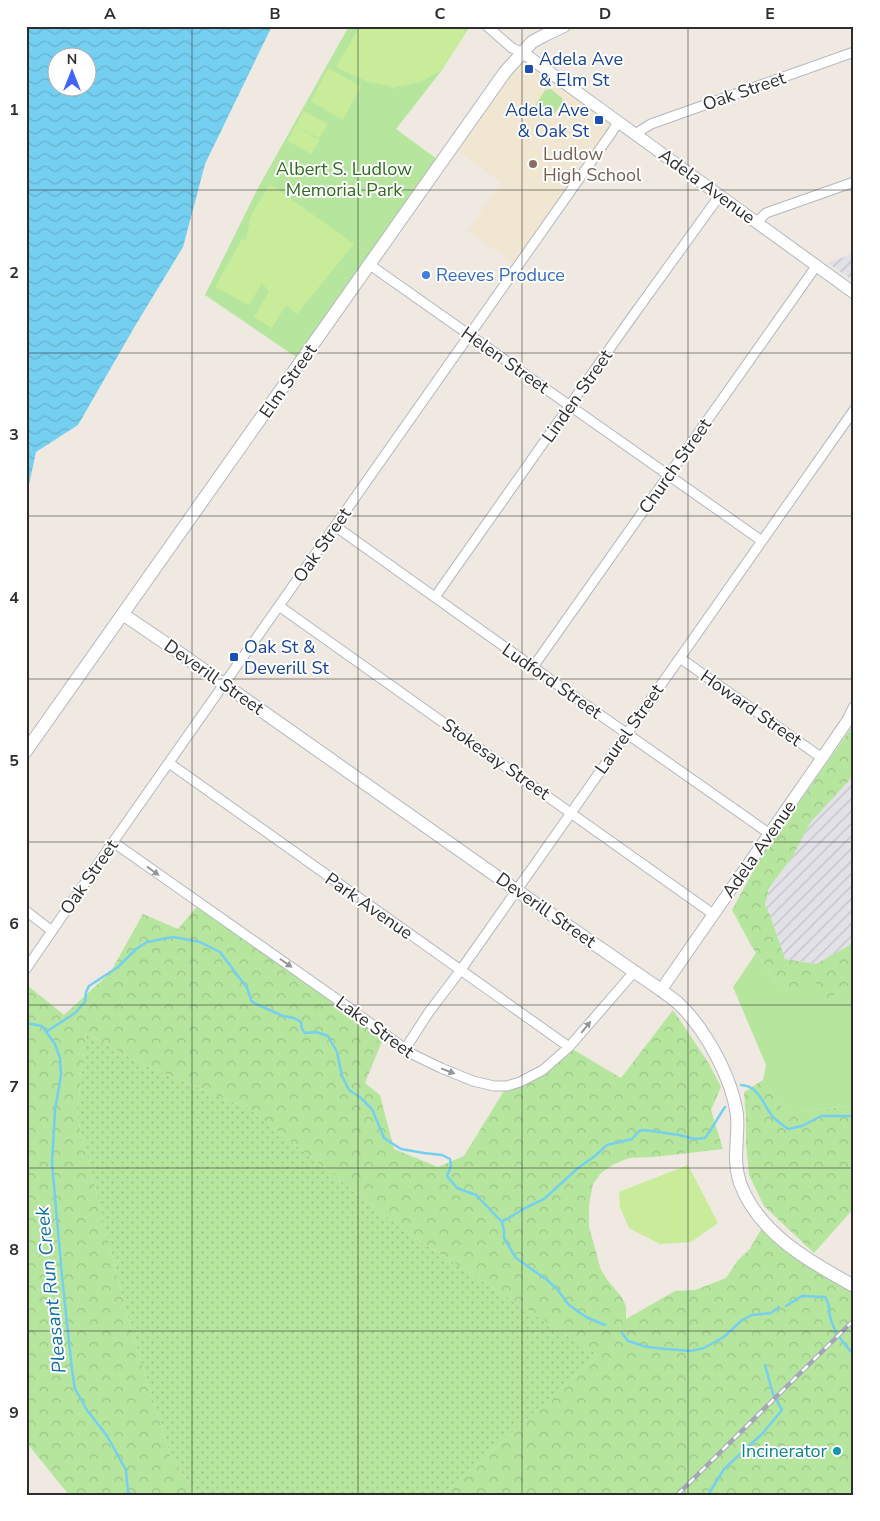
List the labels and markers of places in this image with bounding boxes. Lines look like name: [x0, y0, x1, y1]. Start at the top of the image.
place label: Adela Ave & Elm St: [539, 47, 623, 92]
marker: Adela Ave & Elm St: [523, 63, 535, 75]
place label: Adela Ave & Oak St: [505, 98, 590, 143]
marker: Adela Ave & Oak St: [593, 114, 605, 126]
place label: Ludlow High School: [543, 142, 642, 187]
marker: Ludlow High School: [527, 158, 539, 170]
place label: Reeves Produce: [436, 263, 565, 287]
marker: Reeves Produce: [420, 269, 432, 281]
place label: Oak St & Deverill St: [244, 635, 329, 680]
marker: Oak St & Deverill St: [228, 651, 240, 663]
place label: Incinerator: [741, 1439, 828, 1463]
marker: Incinerator: [831, 1445, 843, 1457]

